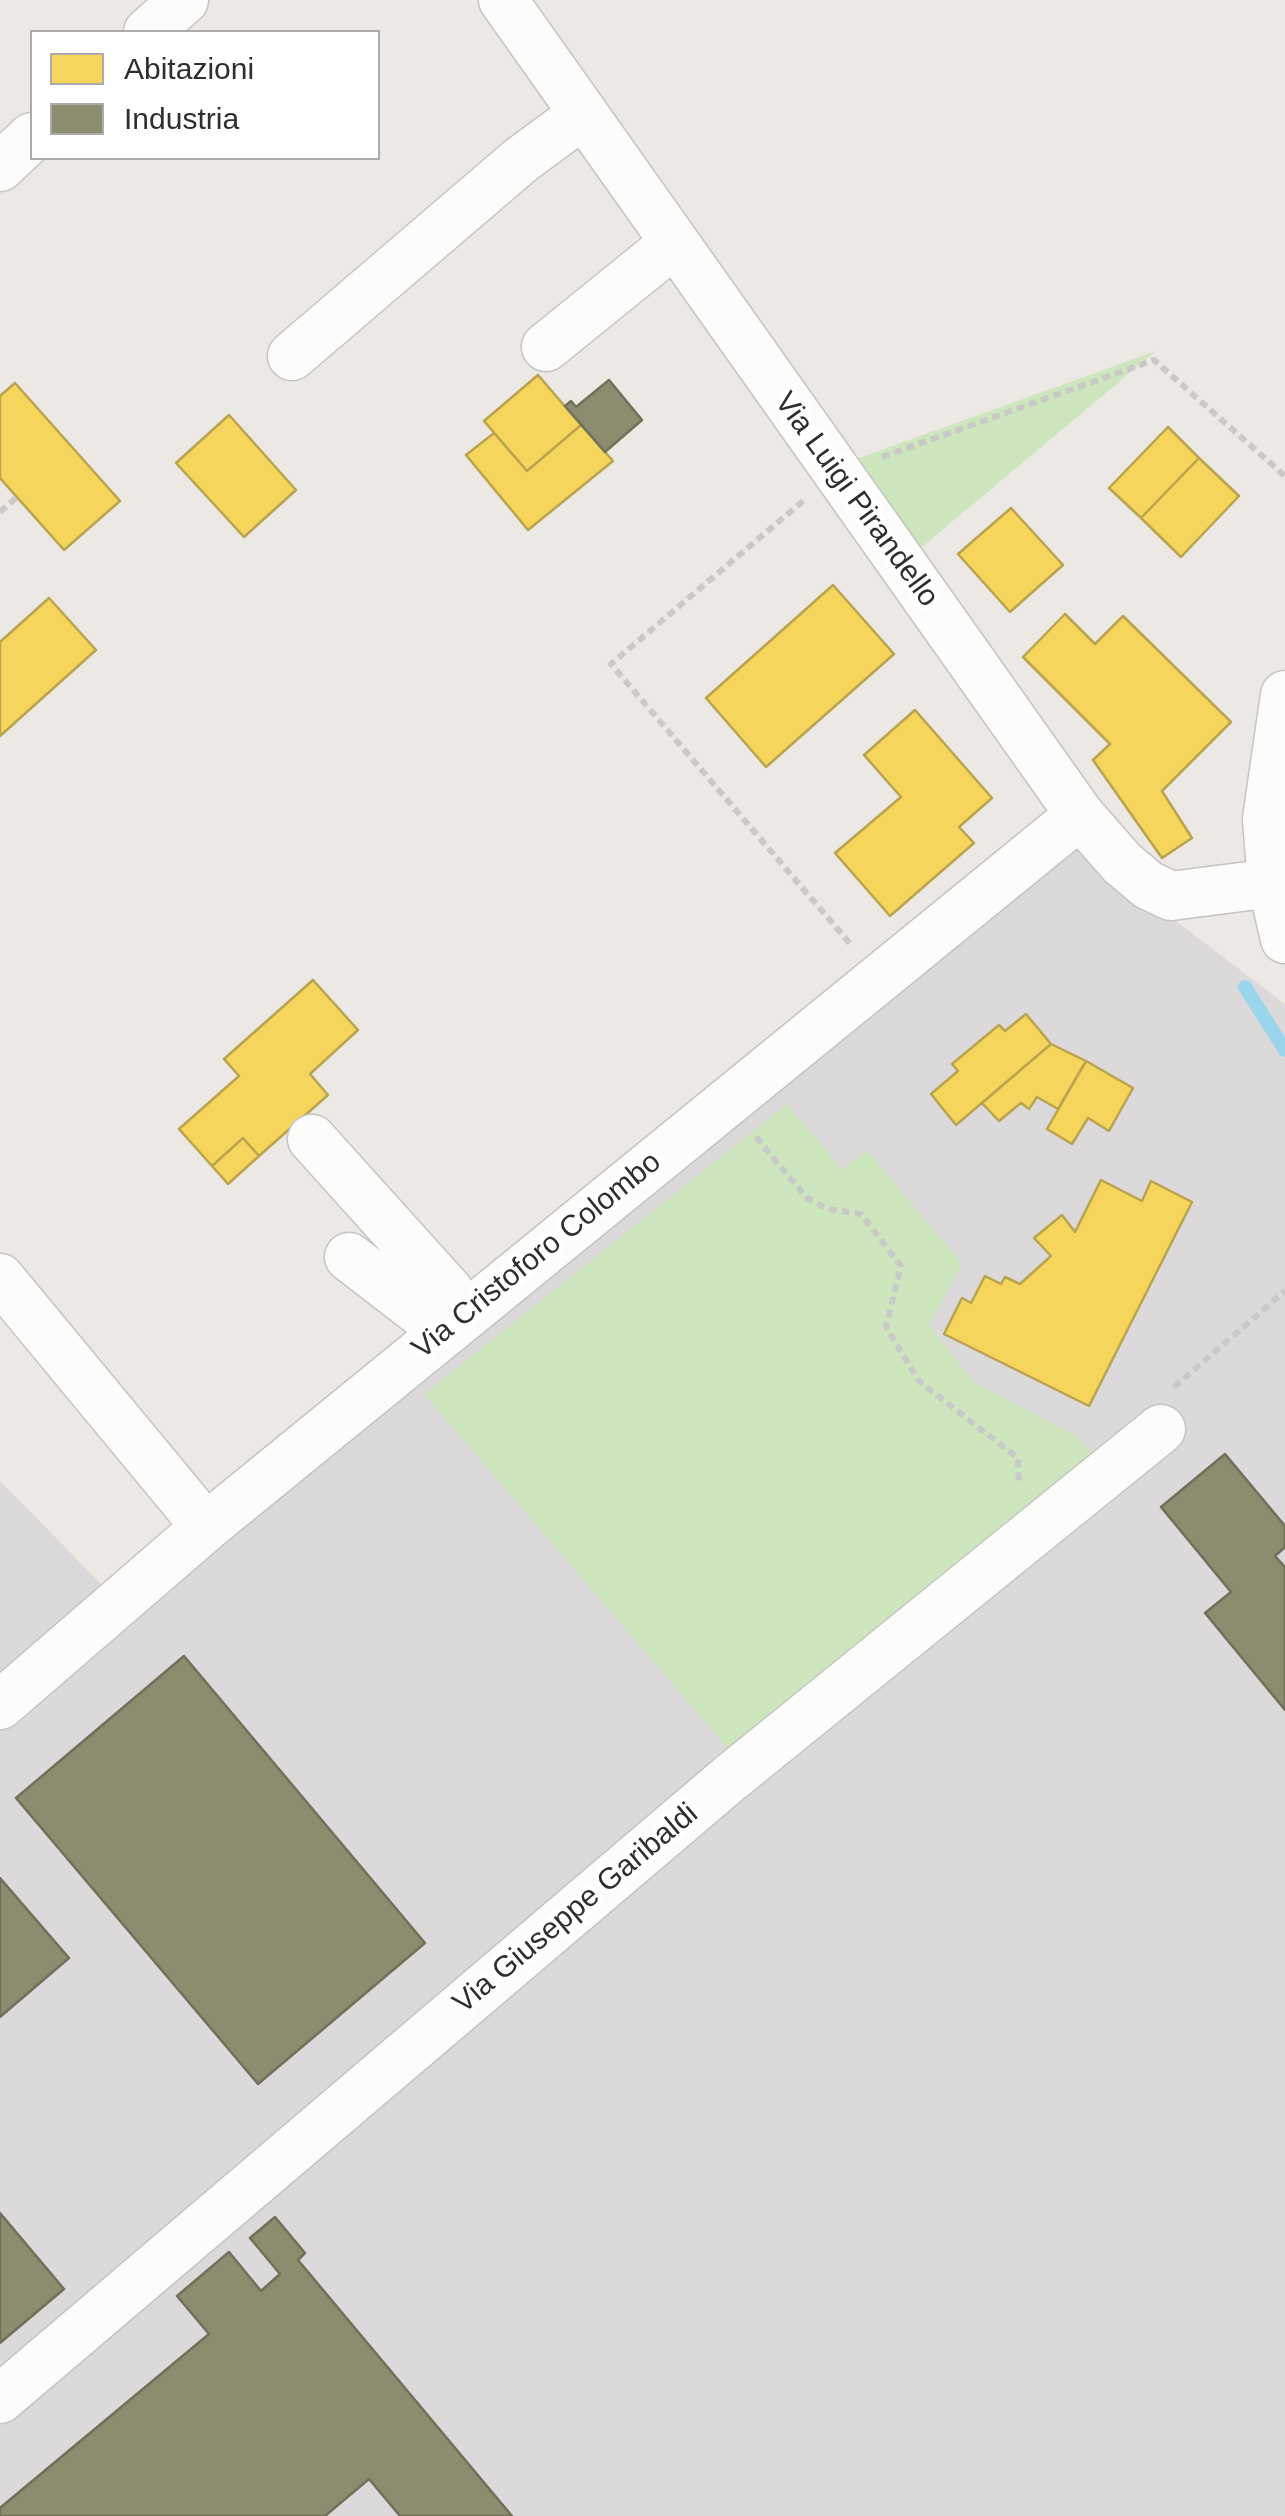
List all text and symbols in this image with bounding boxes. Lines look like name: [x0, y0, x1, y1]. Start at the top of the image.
legend: [30, 30, 380, 160]
text: Abitazioni: [124, 52, 254, 85]
text: Industria: [124, 102, 239, 135]
street label: Via Luigi Pirandello: [766, 386, 946, 614]
street label: Via Cristoforo Colombo: [405, 1145, 669, 1367]
street label: Via Giuseppe Garibaldi: [446, 1796, 706, 2022]

